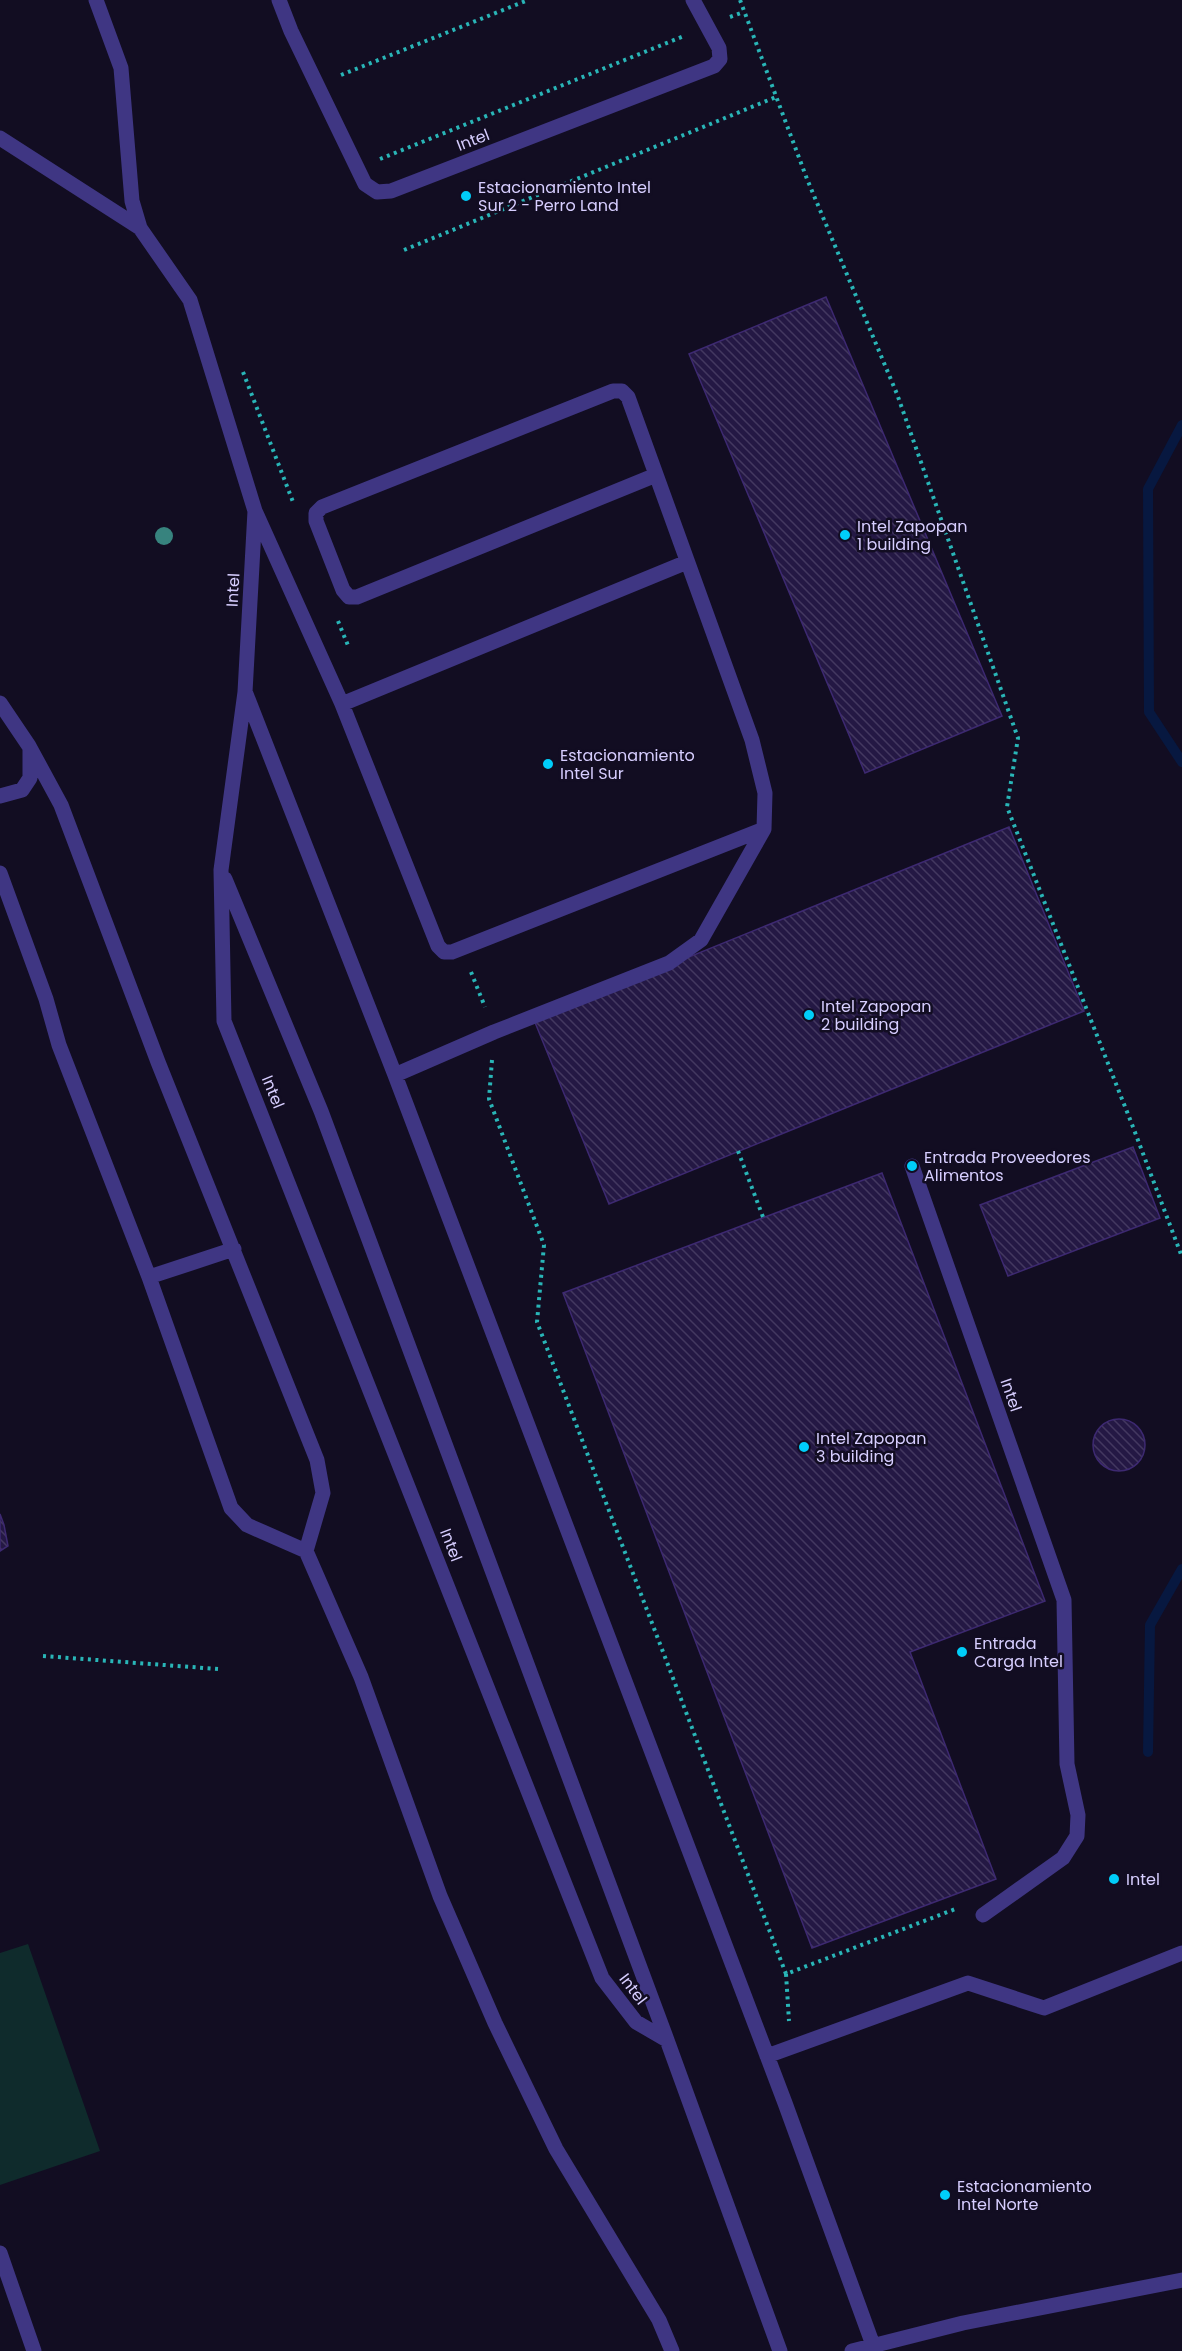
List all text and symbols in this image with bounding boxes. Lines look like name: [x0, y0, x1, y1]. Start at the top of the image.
street label: Intel: [453, 123, 493, 157]
place label: Estacionamiento Intel Sur 2 - Perro Land: [478, 176, 651, 217]
marker: Estacionamiento Intel Sur 2 - Perro Land: [459, 189, 473, 203]
place label: Intel Zapopan 1 building: [857, 515, 968, 556]
marker: Intel Zapopan 1 building: [838, 528, 852, 542]
street label: Intel: [221, 572, 245, 608]
place label: Estacionamiento Intel Sur: [560, 744, 695, 785]
marker: Estacionamiento Intel Sur: [541, 757, 555, 771]
place label: Intel Zapopan 2 building: [821, 995, 932, 1036]
marker: Intel Zapopan 2 building: [802, 1008, 816, 1022]
street label: Intel: [256, 1072, 290, 1112]
place label: Entrada Proveedores Alimentos: [924, 1146, 1091, 1187]
marker: Entrada Proveedores Alimentos: [905, 1159, 919, 1173]
street label: Intel: [995, 1375, 1027, 1415]
place label: Intel Zapopan 3 building: [816, 1427, 927, 1468]
marker: Intel Zapopan 3 building: [797, 1440, 811, 1454]
street label: Intel: [434, 1525, 468, 1565]
place label: Entrada Carga Intel: [974, 1632, 1063, 1673]
marker: Entrada Carga Intel: [955, 1645, 969, 1659]
place label: Intel: [1126, 1868, 1160, 1891]
marker: Intel: [1107, 1872, 1121, 1886]
street label: Intel: [614, 1969, 652, 2009]
place label: Estacionamiento Intel Norte: [957, 2175, 1092, 2216]
marker: Estacionamiento Intel Norte: [938, 2188, 952, 2202]

